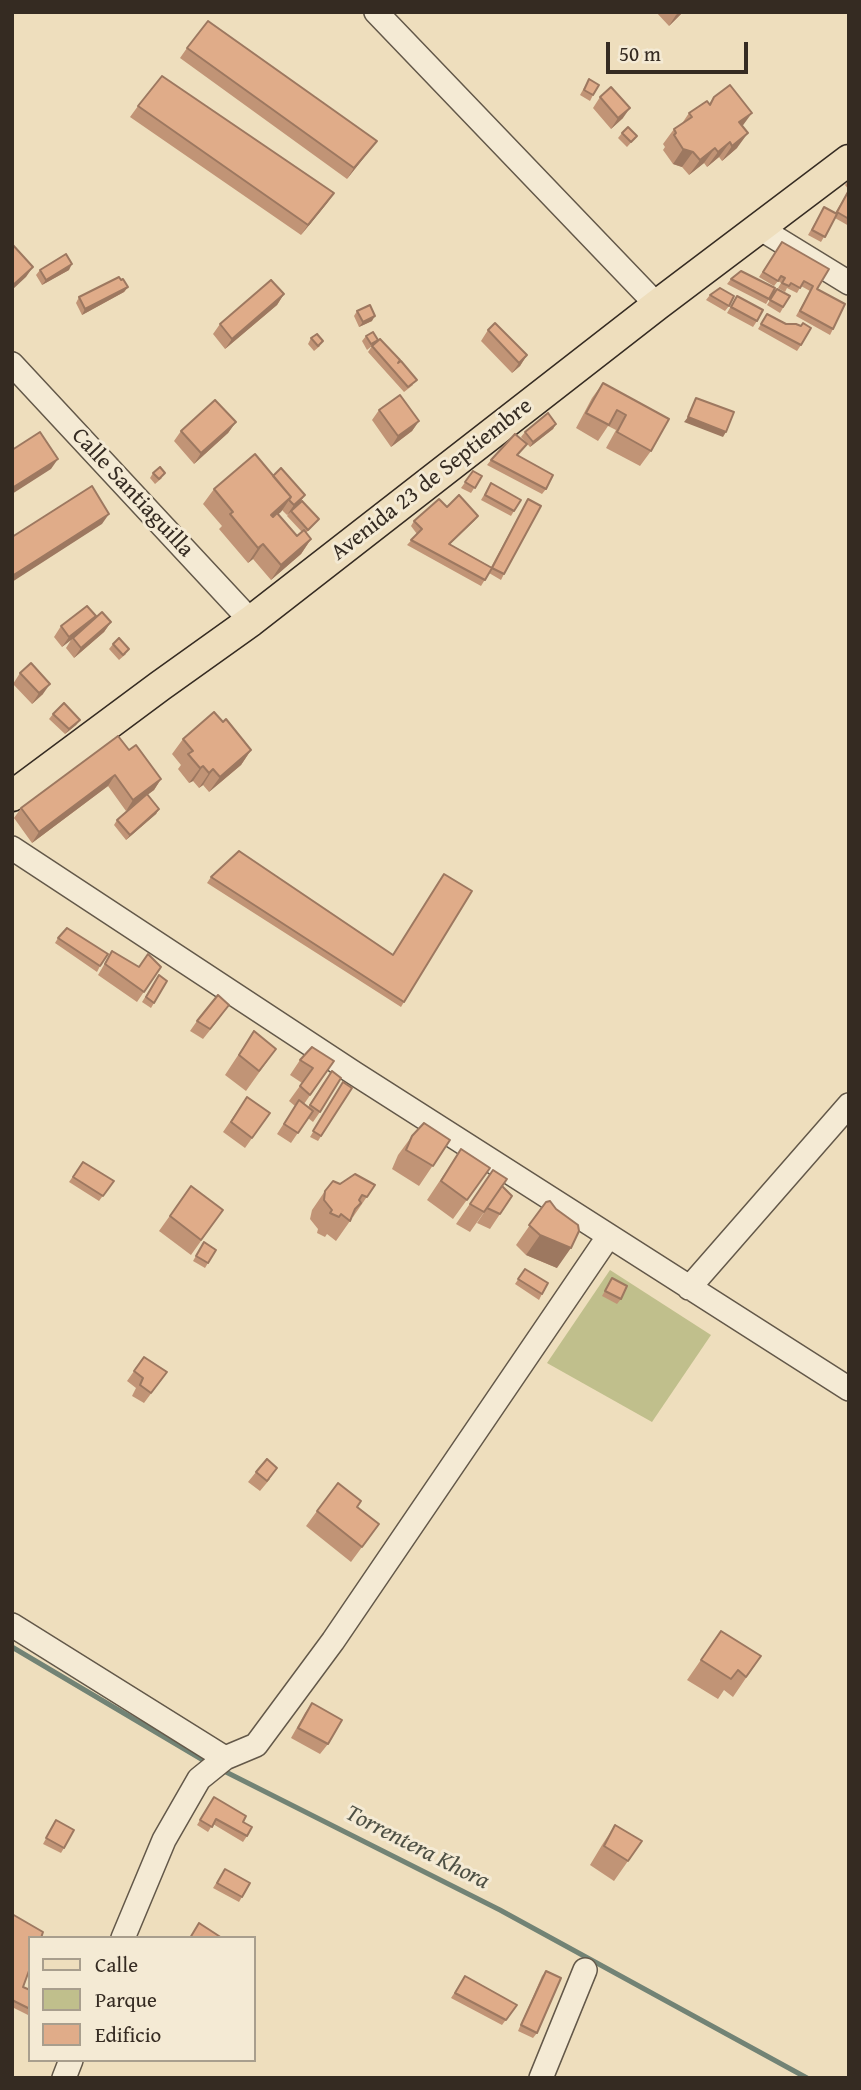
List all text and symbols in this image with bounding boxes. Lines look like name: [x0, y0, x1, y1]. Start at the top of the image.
scale bar: [609, 28, 751, 72]
text: 50 m: [619, 38, 661, 69]
street label: Avenida 23 de Septiembre: [326, 393, 538, 567]
street label: Calle Santiaguilla: [65, 423, 199, 563]
water label: Torrentera Khora: [340, 1799, 494, 1897]
legend: [28, 1936, 256, 2062]
text: Calle: [95, 1949, 138, 1980]
text: Parque: [95, 1984, 157, 2015]
text: Edificio: [95, 2019, 161, 2050]

